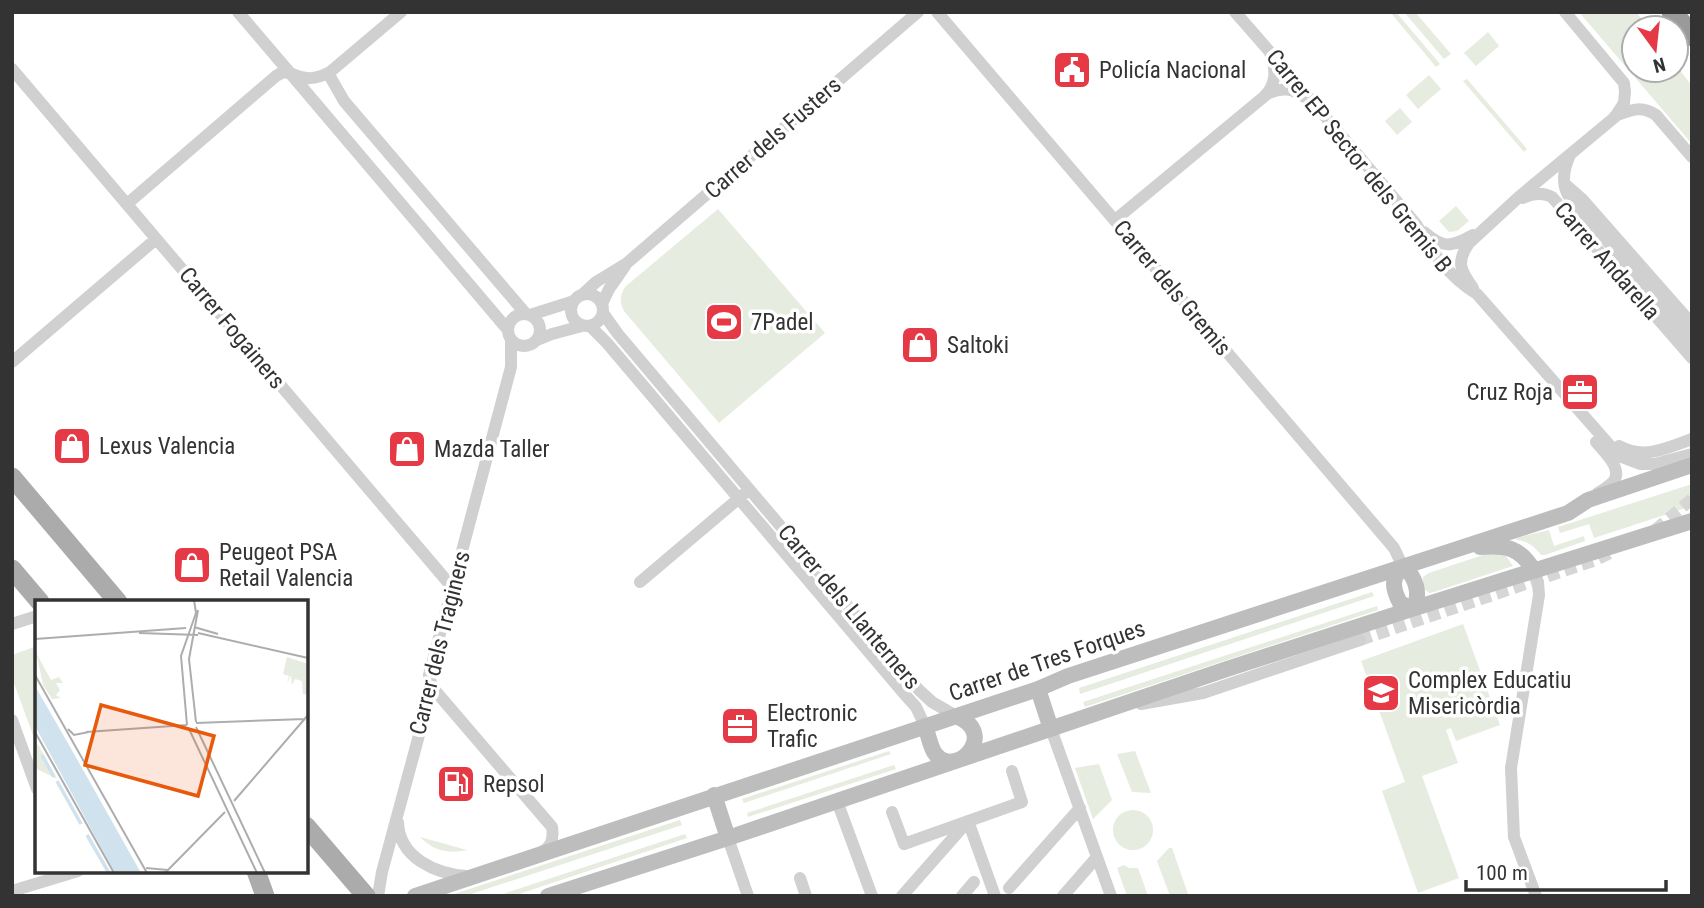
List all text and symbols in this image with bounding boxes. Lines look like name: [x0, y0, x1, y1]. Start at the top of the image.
north arrow: [1620, 14, 1690, 84]
street label: Carrer EP Sector dels Gremis B: [1261, 44, 1457, 278]
public building icon: Policía Nacional: [1051, 49, 1093, 91]
text: N: [1651, 52, 1668, 78]
place label: Policía Nacional: [1099, 57, 1246, 84]
street label: Carrer dels Fusters: [699, 71, 847, 205]
street label: Carrer Andarella: [1549, 197, 1665, 325]
street label: Carrer dels Gremis: [1108, 215, 1236, 361]
street label: Carrer Fogainers: [173, 262, 291, 394]
sports icon: 7Padel: [703, 301, 745, 343]
place label: 7Padel: [751, 309, 813, 336]
shop icon: Saltoki: [899, 324, 941, 366]
place label: Saltoki: [947, 332, 1009, 359]
office icon: Cruz Roja: [1559, 371, 1601, 413]
place label: Cruz Roja: [1467, 379, 1553, 406]
shop icon: Lexus Valencia: [51, 425, 93, 467]
shop icon: Mazda Taller: [386, 428, 428, 470]
place label: Lexus Valencia: [99, 433, 235, 460]
place label: Mazda Taller: [434, 436, 550, 463]
street label: Carrer dels Llanterners: [772, 519, 926, 695]
place label: Peugeot PSA Retail Valencia: [219, 539, 353, 592]
shop icon: Peugeot PSA Retail Valencia: [171, 544, 213, 586]
street label: Carrer dels Traginers: [404, 548, 476, 738]
inset map: [35, 600, 308, 873]
street label: Carrer de Tres Forques: [945, 615, 1149, 707]
place label: Complex Educatiu Misericòrdia: [1408, 667, 1571, 720]
school or university icon: Complex Educatiu Misericòrdia: [1360, 672, 1402, 714]
place label: Electronic Trafic: [767, 700, 857, 753]
office icon: Electronic Trafic: [719, 705, 761, 747]
fuel station icon: Repsol: [435, 763, 477, 805]
place label: Repsol: [483, 771, 545, 798]
scale bar: [1466, 848, 1666, 892]
text: 100 m: [1476, 861, 1528, 885]

